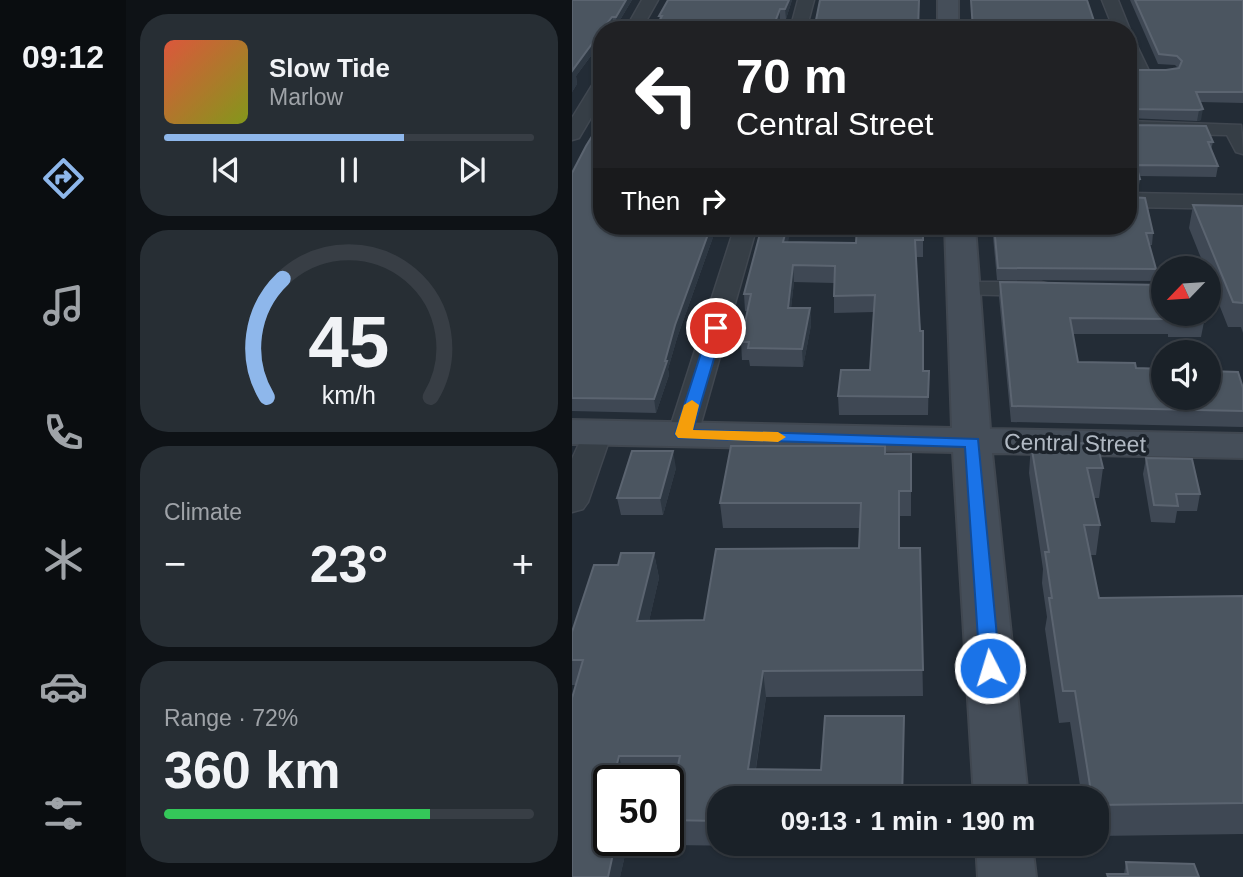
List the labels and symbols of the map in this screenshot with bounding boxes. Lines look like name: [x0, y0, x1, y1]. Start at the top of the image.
north arrow: [1151, 256, 1221, 326]
pin: [686, 298, 746, 358]
street label: Central Street: [1004, 429, 1147, 457]
position arrow: [953, 631, 1027, 705]
speed limit sign: 50: [593, 765, 684, 856]

